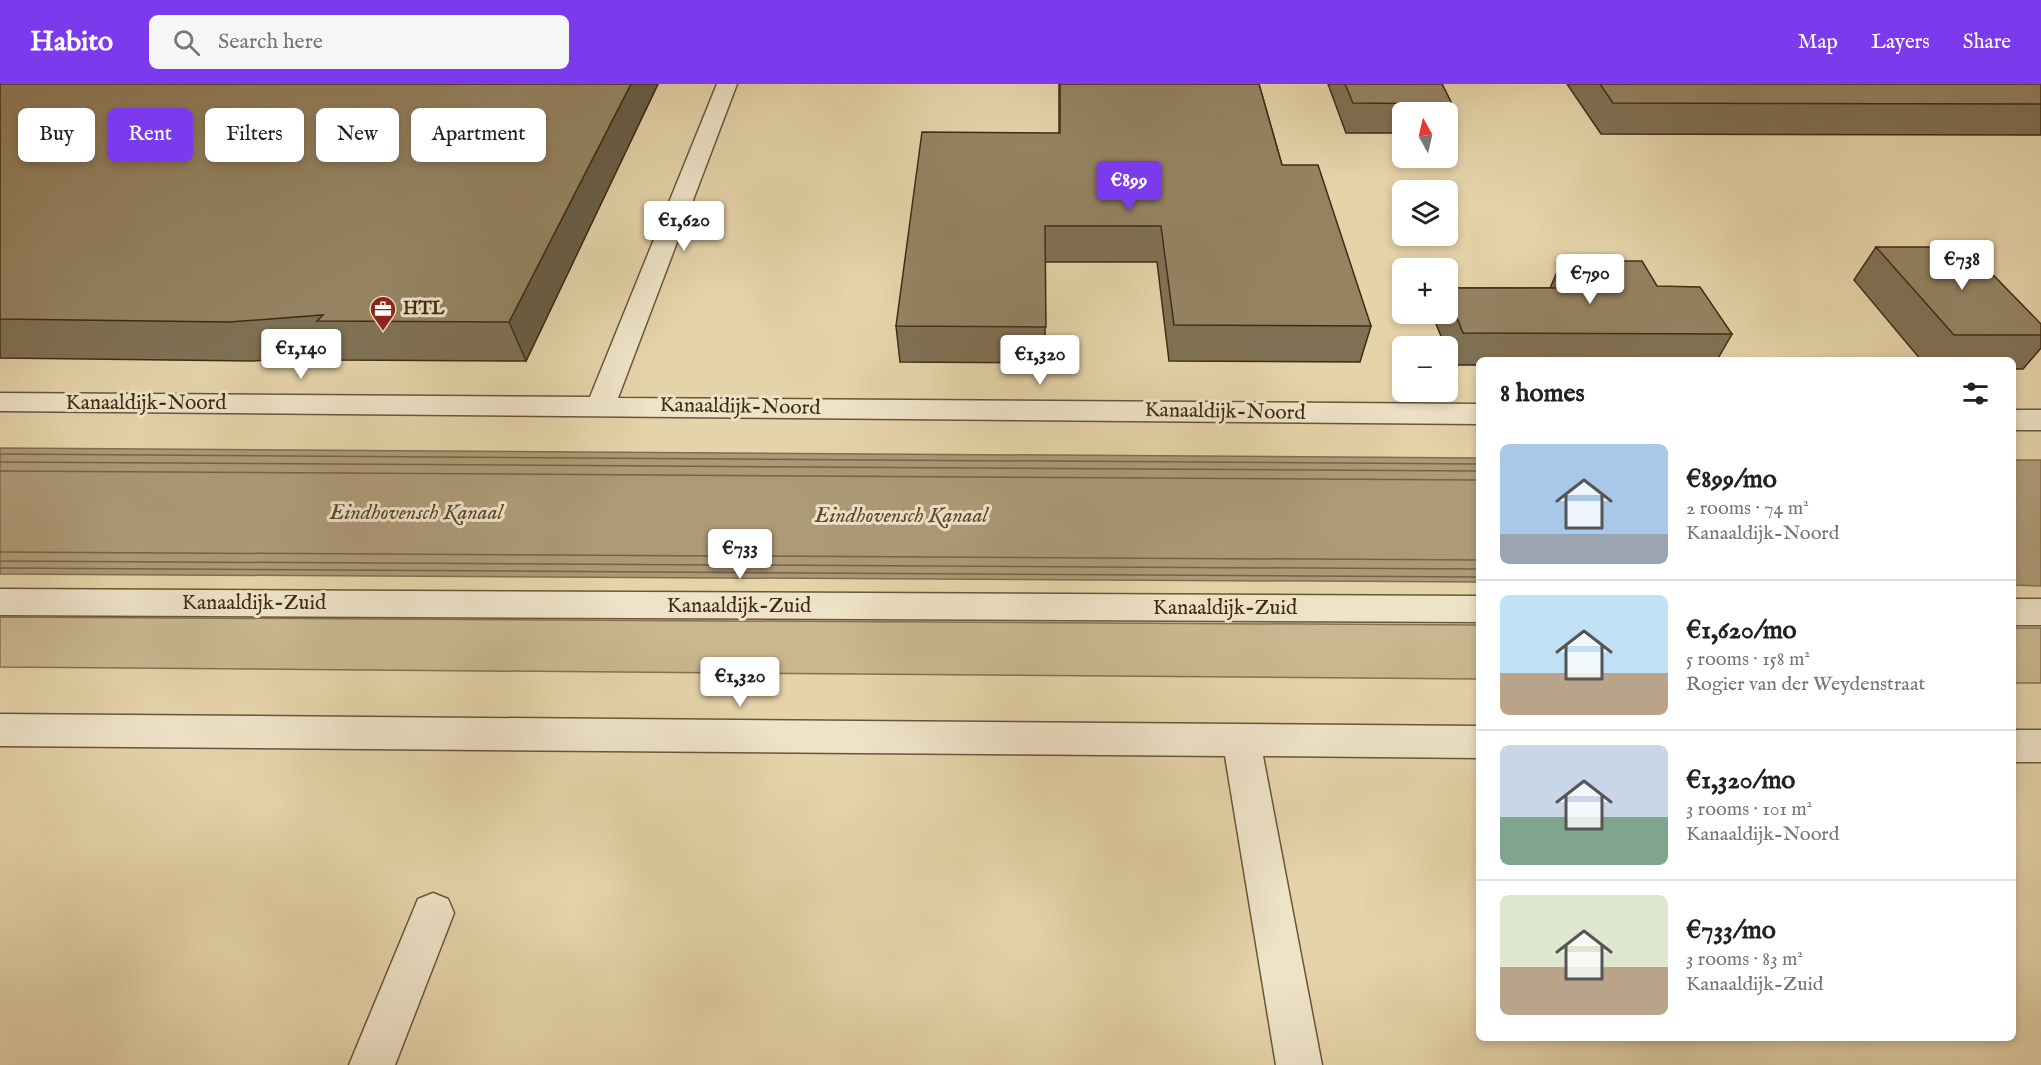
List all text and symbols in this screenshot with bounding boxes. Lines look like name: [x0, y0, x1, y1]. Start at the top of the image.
search box: [149, 15, 569, 69]
text: Habito: [30, 25, 113, 60]
icon: search: [170, 26, 203, 59]
text: Search here: [218, 28, 323, 56]
text: Map: [1798, 29, 1838, 56]
text: Layers: [1871, 29, 1930, 56]
text: Share: [1963, 29, 2011, 56]
north arrow: [1392, 102, 1458, 168]
map controls: [1392, 102, 1458, 402]
chip: Buy: [18, 108, 95, 162]
chip: Rent: [107, 108, 193, 162]
chip: Filters: [205, 108, 304, 162]
chip: New: [316, 108, 399, 162]
chip: Apartment: [411, 108, 546, 162]
pin: €899: [1093, 161, 1165, 212]
text: €899: [1110, 168, 1148, 193]
button: layers: [1392, 180, 1458, 246]
pin: €1,620: [635, 201, 733, 252]
text: €1,620: [658, 208, 710, 233]
pin: €738: [1926, 240, 1998, 291]
text: €738: [1944, 247, 1980, 272]
pin: €790: [1554, 254, 1626, 305]
button: +: [1392, 258, 1458, 324]
text: €790: [1570, 261, 1610, 286]
office icon: HTL: [368, 294, 398, 332]
place label: HTL: [403, 298, 446, 321]
pin: €1,140: [252, 329, 350, 380]
pin: €1,320: [991, 335, 1089, 386]
text: €1,140: [275, 336, 327, 361]
button: −: [1392, 336, 1458, 402]
text: €1,320: [1014, 342, 1066, 367]
text: 8 homes: [1500, 377, 1585, 410]
icon: filters: [1959, 377, 1992, 410]
street label: Kanaaldijk-Noord: [65, 390, 227, 417]
street label: Kanaaldijk-Noord: [659, 392, 822, 422]
street label: Kanaaldijk-Noord: [1144, 397, 1307, 427]
text: €899/mo: [1686, 463, 1777, 496]
icon: home: [1548, 468, 1620, 540]
text: 2 rooms · 74 m²: [1686, 496, 1809, 521]
water label: Eindhovensch Kanaal: [328, 499, 504, 527]
water label: Eindhovensch Kanaal: [813, 502, 989, 530]
text: Kanaaldijk-Noord: [1686, 521, 1839, 546]
pin: €733: [704, 529, 776, 580]
text: €733: [722, 536, 758, 561]
street label: Kanaaldijk-Zuid: [182, 590, 327, 617]
street label: Kanaaldijk-Zuid: [667, 593, 812, 620]
street label: Kanaaldijk-Zuid: [1153, 595, 1298, 622]
text: €1,620/mo: [1686, 614, 1797, 647]
icon: home: [1548, 619, 1620, 691]
text: 5 rooms · 158 m²: [1686, 647, 1810, 672]
pin: €1,320: [691, 657, 789, 708]
text: €1,320: [714, 664, 766, 689]
text: Rogier van der Weydenstraat: [1686, 672, 1925, 697]
text: €1,320/mo: [1686, 764, 1795, 797]
icon: home: [1548, 769, 1620, 841]
text: 3 rooms · 101 m²: [1686, 797, 1812, 822]
text: Kanaaldijk-Noord: [1686, 822, 1839, 847]
text: €733/mo: [1686, 914, 1776, 947]
icon: home: [1548, 919, 1620, 991]
text: 3 rooms · 83 m²: [1686, 947, 1803, 972]
text: Kanaaldijk-Zuid: [1686, 972, 1823, 997]

